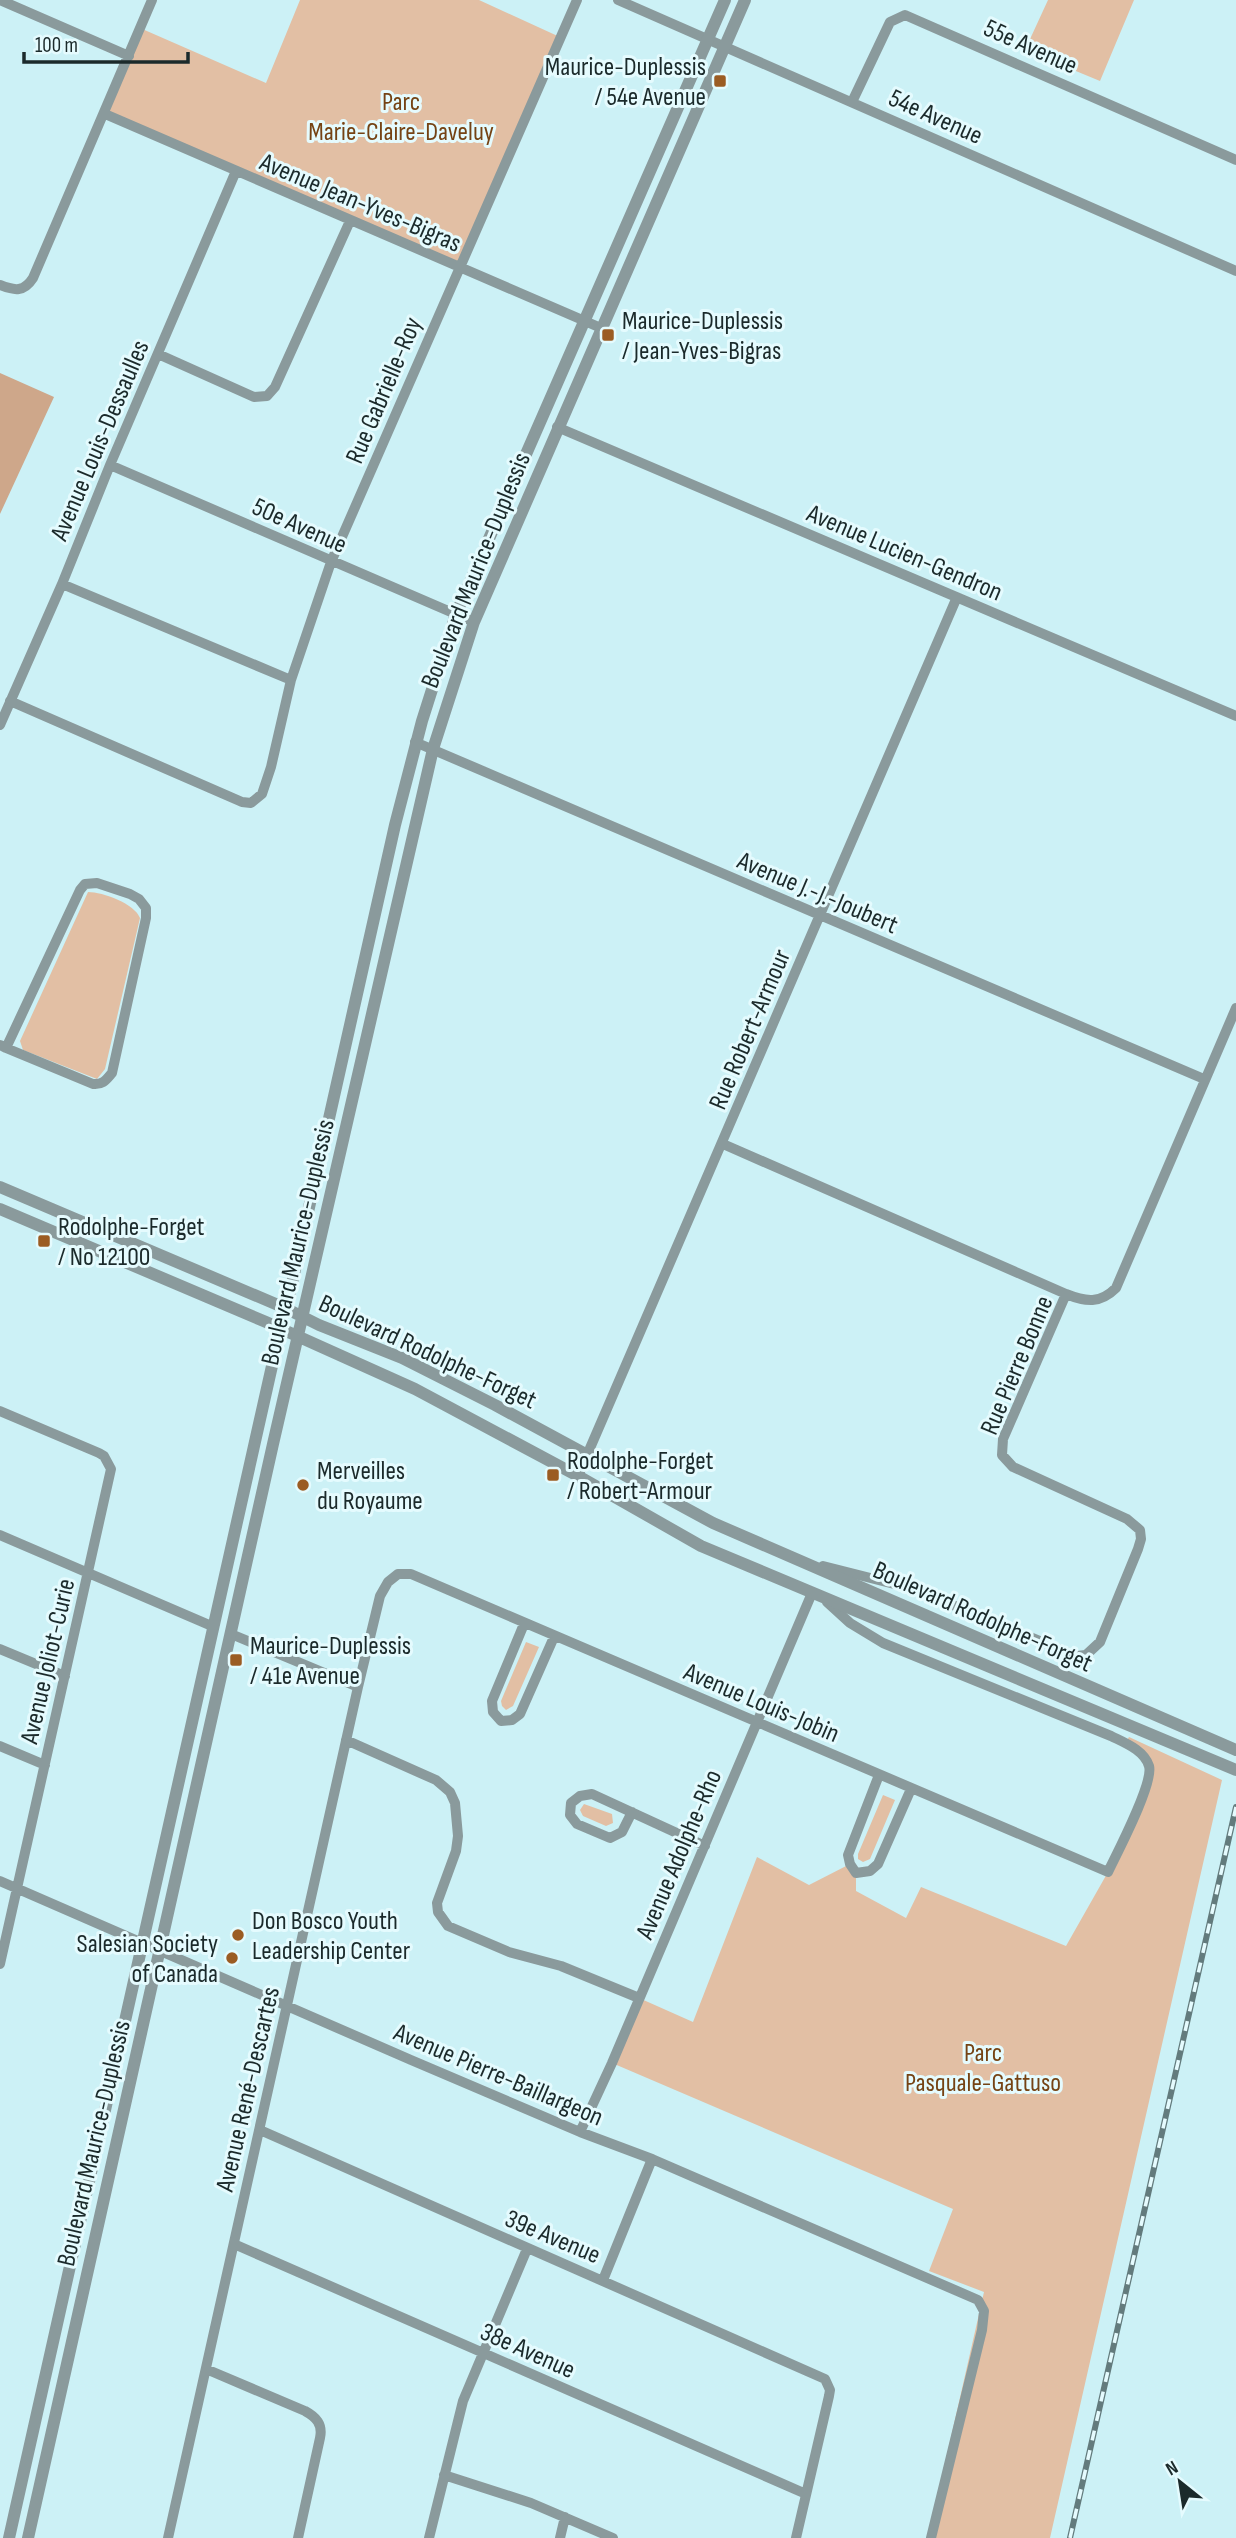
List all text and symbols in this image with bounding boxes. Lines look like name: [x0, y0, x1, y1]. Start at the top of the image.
street label: 55e Avenue: [979, 13, 1082, 82]
scale bar: [24, 21, 189, 65]
text: 100 m: [35, 33, 78, 58]
place label: Maurice-Duplessis / 54e Avenue: [545, 52, 706, 113]
marker: Maurice-Duplessis / 54e Avenue: [712, 73, 728, 89]
street label: 54e Avenue: [884, 83, 987, 152]
park label: Parc Marie-Claire-Daveluy: [308, 87, 494, 148]
street label: Avenue Jean-Yves-Bigras: [254, 147, 466, 260]
place label: Maurice-Duplessis / Jean-Yves-Bigras: [622, 306, 783, 367]
street label: Rue Gabrielle-Roy: [340, 313, 429, 468]
marker: Maurice-Duplessis / Jean-Yves-Bigras: [600, 327, 616, 343]
street label: Avenue Louis-Dessaulles: [44, 336, 157, 546]
street label: Boulevard Maurice-Duplessis: [415, 448, 538, 693]
street label: 50e Avenue: [247, 492, 351, 561]
street label: Avenue Lucien-Gendron: [801, 498, 1007, 608]
street label: Avenue J.-J.-Joubert: [732, 845, 902, 941]
street label: Rue Robert-Armour: [703, 944, 798, 1114]
street label: Boulevard Maurice-Duplessis: [255, 1116, 342, 1368]
place label: Rodolphe-Forget / No 12100: [58, 1212, 205, 1273]
marker: Rodolphe-Forget / No 12100: [36, 1233, 52, 1249]
street label: Boulevard Rodolphe-Forget: [314, 1288, 541, 1416]
street label: Rue Pierre Bonne: [974, 1291, 1061, 1440]
place label: Rodolphe-Forget / Robert-Armour: [567, 1446, 714, 1507]
place label: Merveilles du Royaume: [317, 1456, 423, 1517]
marker: Rodolphe-Forget / Robert-Armour: [545, 1467, 561, 1483]
marker: Merveilles du Royaume: [295, 1477, 311, 1493]
street label: Boulevard Rodolphe-Forget: [868, 1555, 1097, 1680]
street label: Avenue Joliot-Curie: [14, 1576, 83, 1748]
place label: Maurice-Duplessis / 41e Avenue: [250, 1631, 411, 1692]
marker: Maurice-Duplessis / 41e Avenue: [228, 1652, 244, 1668]
street label: Avenue Louis-Jobin: [678, 1656, 844, 1750]
street label: Avenue Adolphe-Rho: [629, 1765, 729, 1945]
place label: Don Bosco Youth Leadership Center: [252, 1906, 411, 1967]
marker: Don Bosco Youth Leadership Center: [230, 1927, 246, 1943]
place label: Salesian Society of Canada: [77, 1929, 218, 1990]
marker: Salesian Society of Canada: [224, 1950, 240, 1966]
street label: Avenue René-Descartes: [210, 1984, 287, 2196]
street label: Boulevard Maurice-Duplessis: [51, 2017, 138, 2269]
street label: Avenue Pierre-Baillargeon: [388, 2017, 608, 2133]
park label: Parc Pasquale-Gattuso: [905, 2038, 1061, 2099]
street label: 39e Avenue: [500, 2203, 605, 2271]
street label: 38e Avenue: [475, 2317, 580, 2386]
north arrow: [1145, 2447, 1215, 2517]
text: N: [1162, 2456, 1182, 2481]

